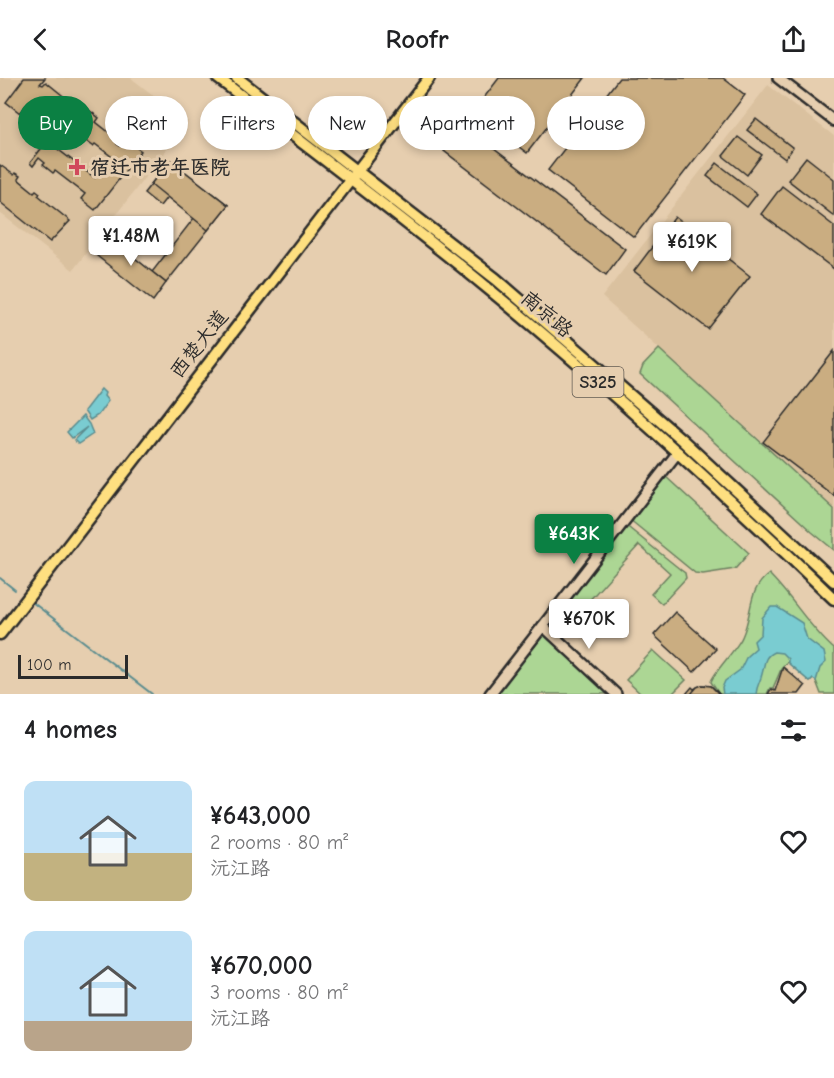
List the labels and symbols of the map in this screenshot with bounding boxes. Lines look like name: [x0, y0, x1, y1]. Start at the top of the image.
place label: 宿迁市老年医院: [90, 156, 230, 179]
marker: 宿迁市老年医院: [68, 158, 86, 176]
pin: ¥1.48M: [82, 216, 180, 267]
pin: ¥619K: [650, 222, 734, 273]
street label: 南京路: [517, 286, 578, 343]
street label: 西楚大道: [165, 305, 233, 383]
road number: S325: [572, 367, 624, 397]
pin: ¥643K: [532, 514, 616, 565]
pin: ¥670K: [547, 599, 631, 650]
scale bar: [18, 652, 128, 680]

